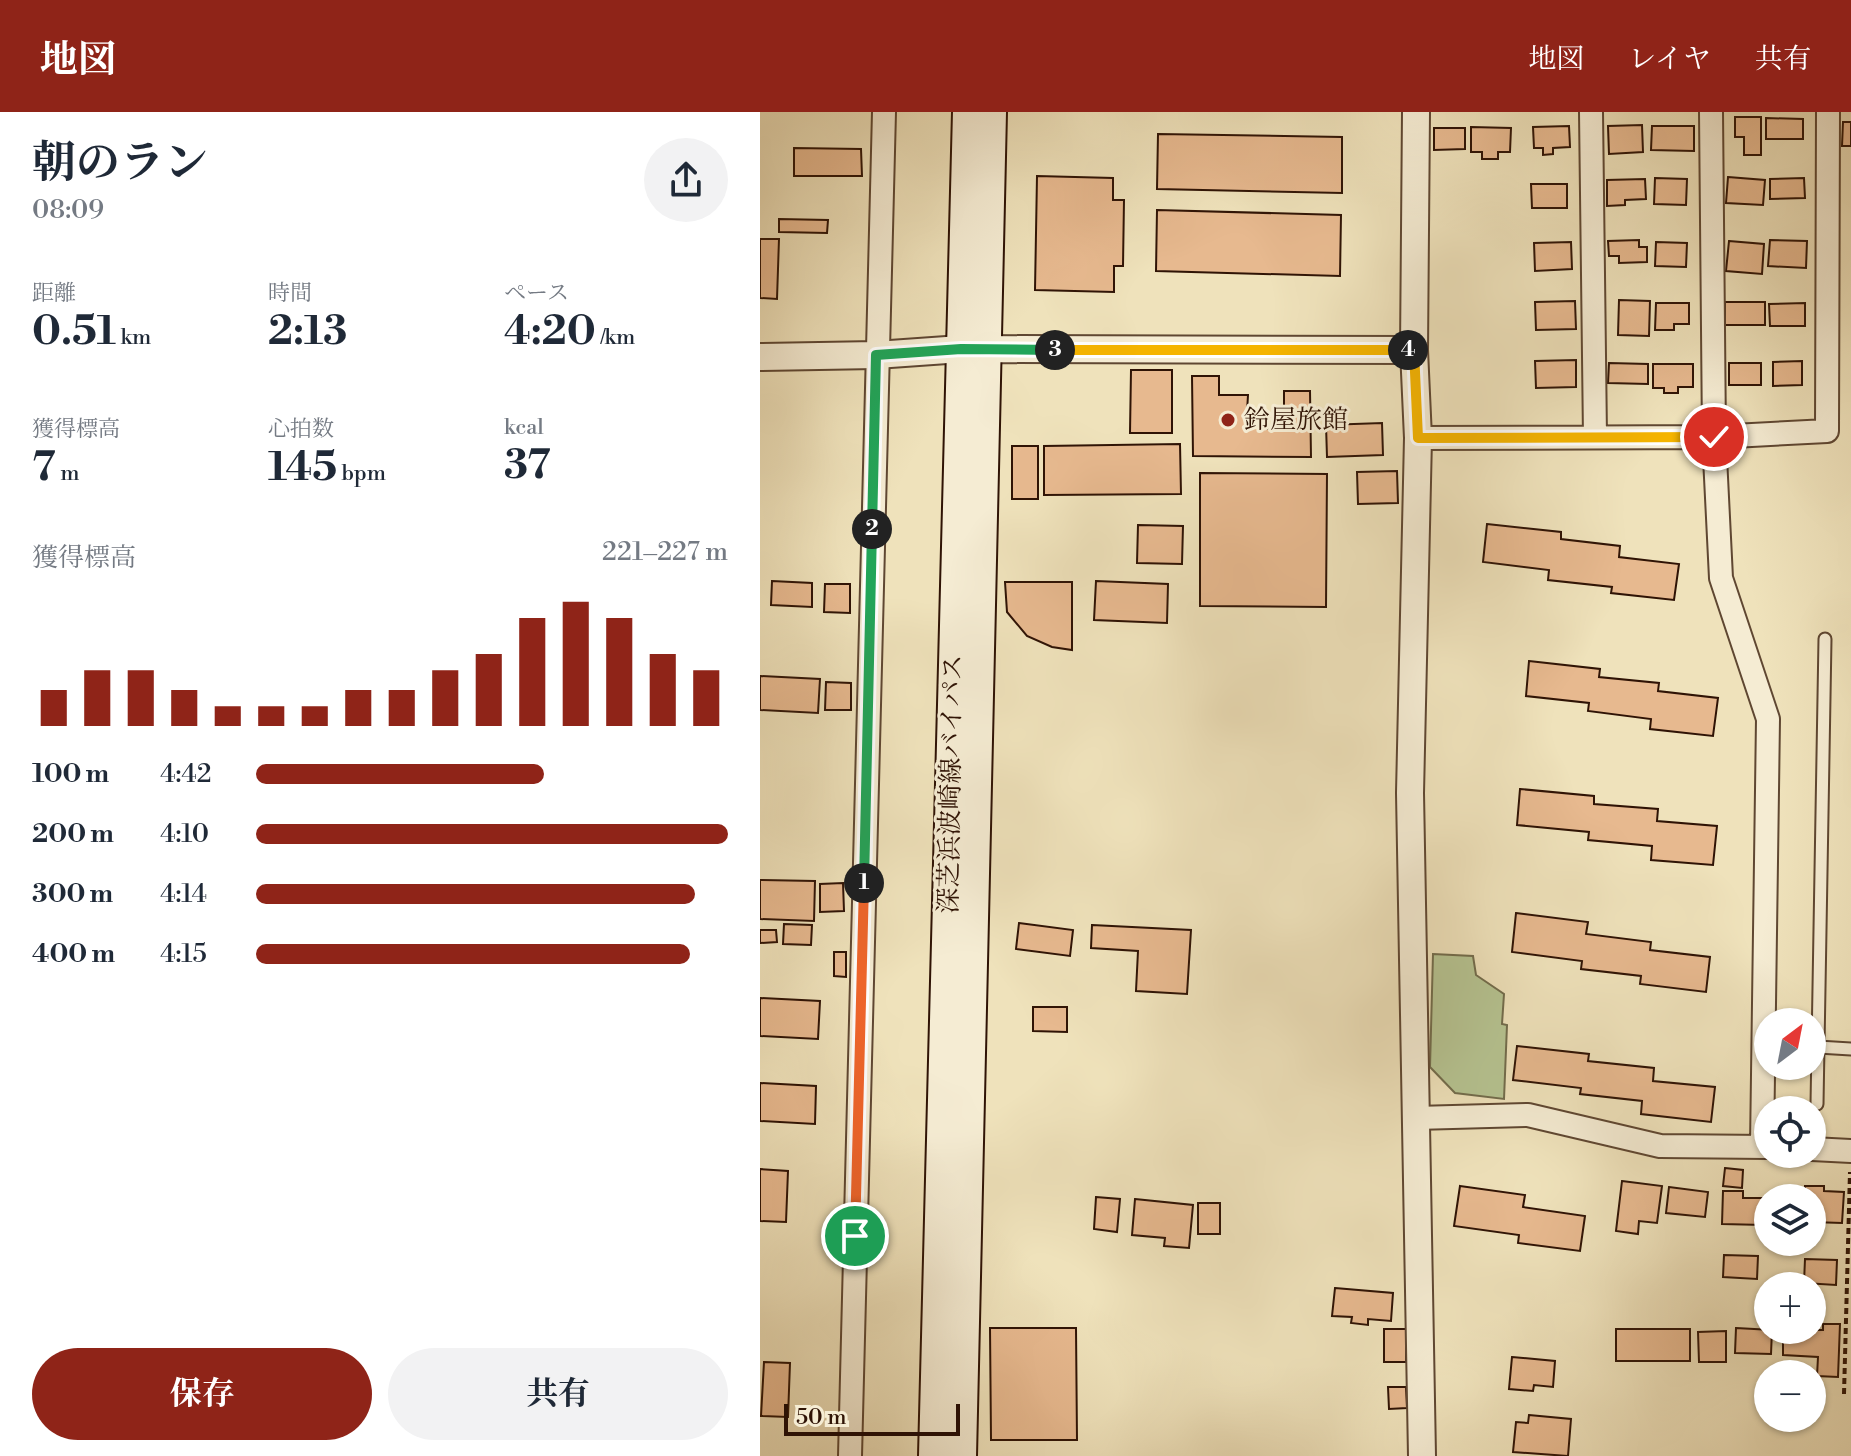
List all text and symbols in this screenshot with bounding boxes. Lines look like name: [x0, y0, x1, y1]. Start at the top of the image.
text: 地図: [40, 37, 116, 84]
text: 地図: [1528, 42, 1584, 77]
text: レイヤ: [1628, 42, 1711, 77]
text: 共有: [1755, 42, 1811, 77]
text: 朝のラン: [32, 136, 208, 191]
button: share: [644, 138, 728, 222]
text: 08:09: [32, 194, 104, 226]
text: 距離: [32, 280, 76, 307]
text: 時間: [268, 280, 312, 307]
text: ペース: [504, 280, 569, 307]
text: 0.51: [32, 307, 116, 357]
text: 2:13: [268, 307, 347, 357]
text: 4:20: [504, 307, 596, 357]
text: km: [116, 324, 151, 351]
text: /km: [596, 324, 635, 351]
pin: 3: [1035, 330, 1075, 370]
pin: 4: [1388, 330, 1428, 370]
text: 3: [1048, 336, 1062, 363]
text: 4: [1401, 336, 1415, 363]
pin: [1680, 403, 1748, 471]
place label: 鈴屋旅館: [1244, 404, 1348, 436]
marker: 鈴屋旅館: [1219, 411, 1237, 429]
text: kcal: [504, 414, 544, 441]
icon: check: [1692, 415, 1736, 459]
text: 獲得標高: [32, 416, 120, 443]
text: 心拍数: [268, 416, 334, 443]
text: 37: [504, 441, 551, 491]
text: 7: [32, 443, 56, 493]
text: 145: [268, 443, 337, 493]
text: m: [56, 460, 79, 487]
text: bpm: [337, 460, 386, 487]
pin: 2: [852, 509, 892, 549]
text: 2: [865, 515, 879, 542]
text: 221–227 m: [602, 536, 728, 568]
text: 獲得標高: [32, 542, 136, 574]
street label: 深芝浜波崎線バイパス: [933, 654, 969, 914]
text: 100 m: [32, 758, 109, 790]
text: 4:42: [160, 758, 212, 790]
text: 200 m: [32, 818, 114, 850]
text: 4:10: [160, 818, 209, 850]
pin: 1: [844, 863, 884, 903]
text: 1: [859, 869, 869, 896]
text: 300 m: [32, 878, 113, 910]
text: 4:14: [160, 878, 207, 910]
text: 400 m: [32, 938, 115, 970]
text: 4:15: [160, 938, 207, 970]
north arrow: [1754, 1008, 1826, 1080]
map controls: [1754, 1008, 1826, 1432]
button: locate: [1754, 1096, 1826, 1168]
button: layers: [1754, 1184, 1826, 1256]
pin: [821, 1202, 889, 1270]
icon: arrive: [833, 1214, 877, 1258]
button: +: [1754, 1272, 1826, 1344]
button: 保存: [32, 1348, 372, 1440]
button: 共有: [388, 1348, 728, 1440]
button: −: [1754, 1360, 1826, 1432]
scale bar: [784, 1400, 960, 1436]
text: 50 m: [796, 1404, 847, 1431]

